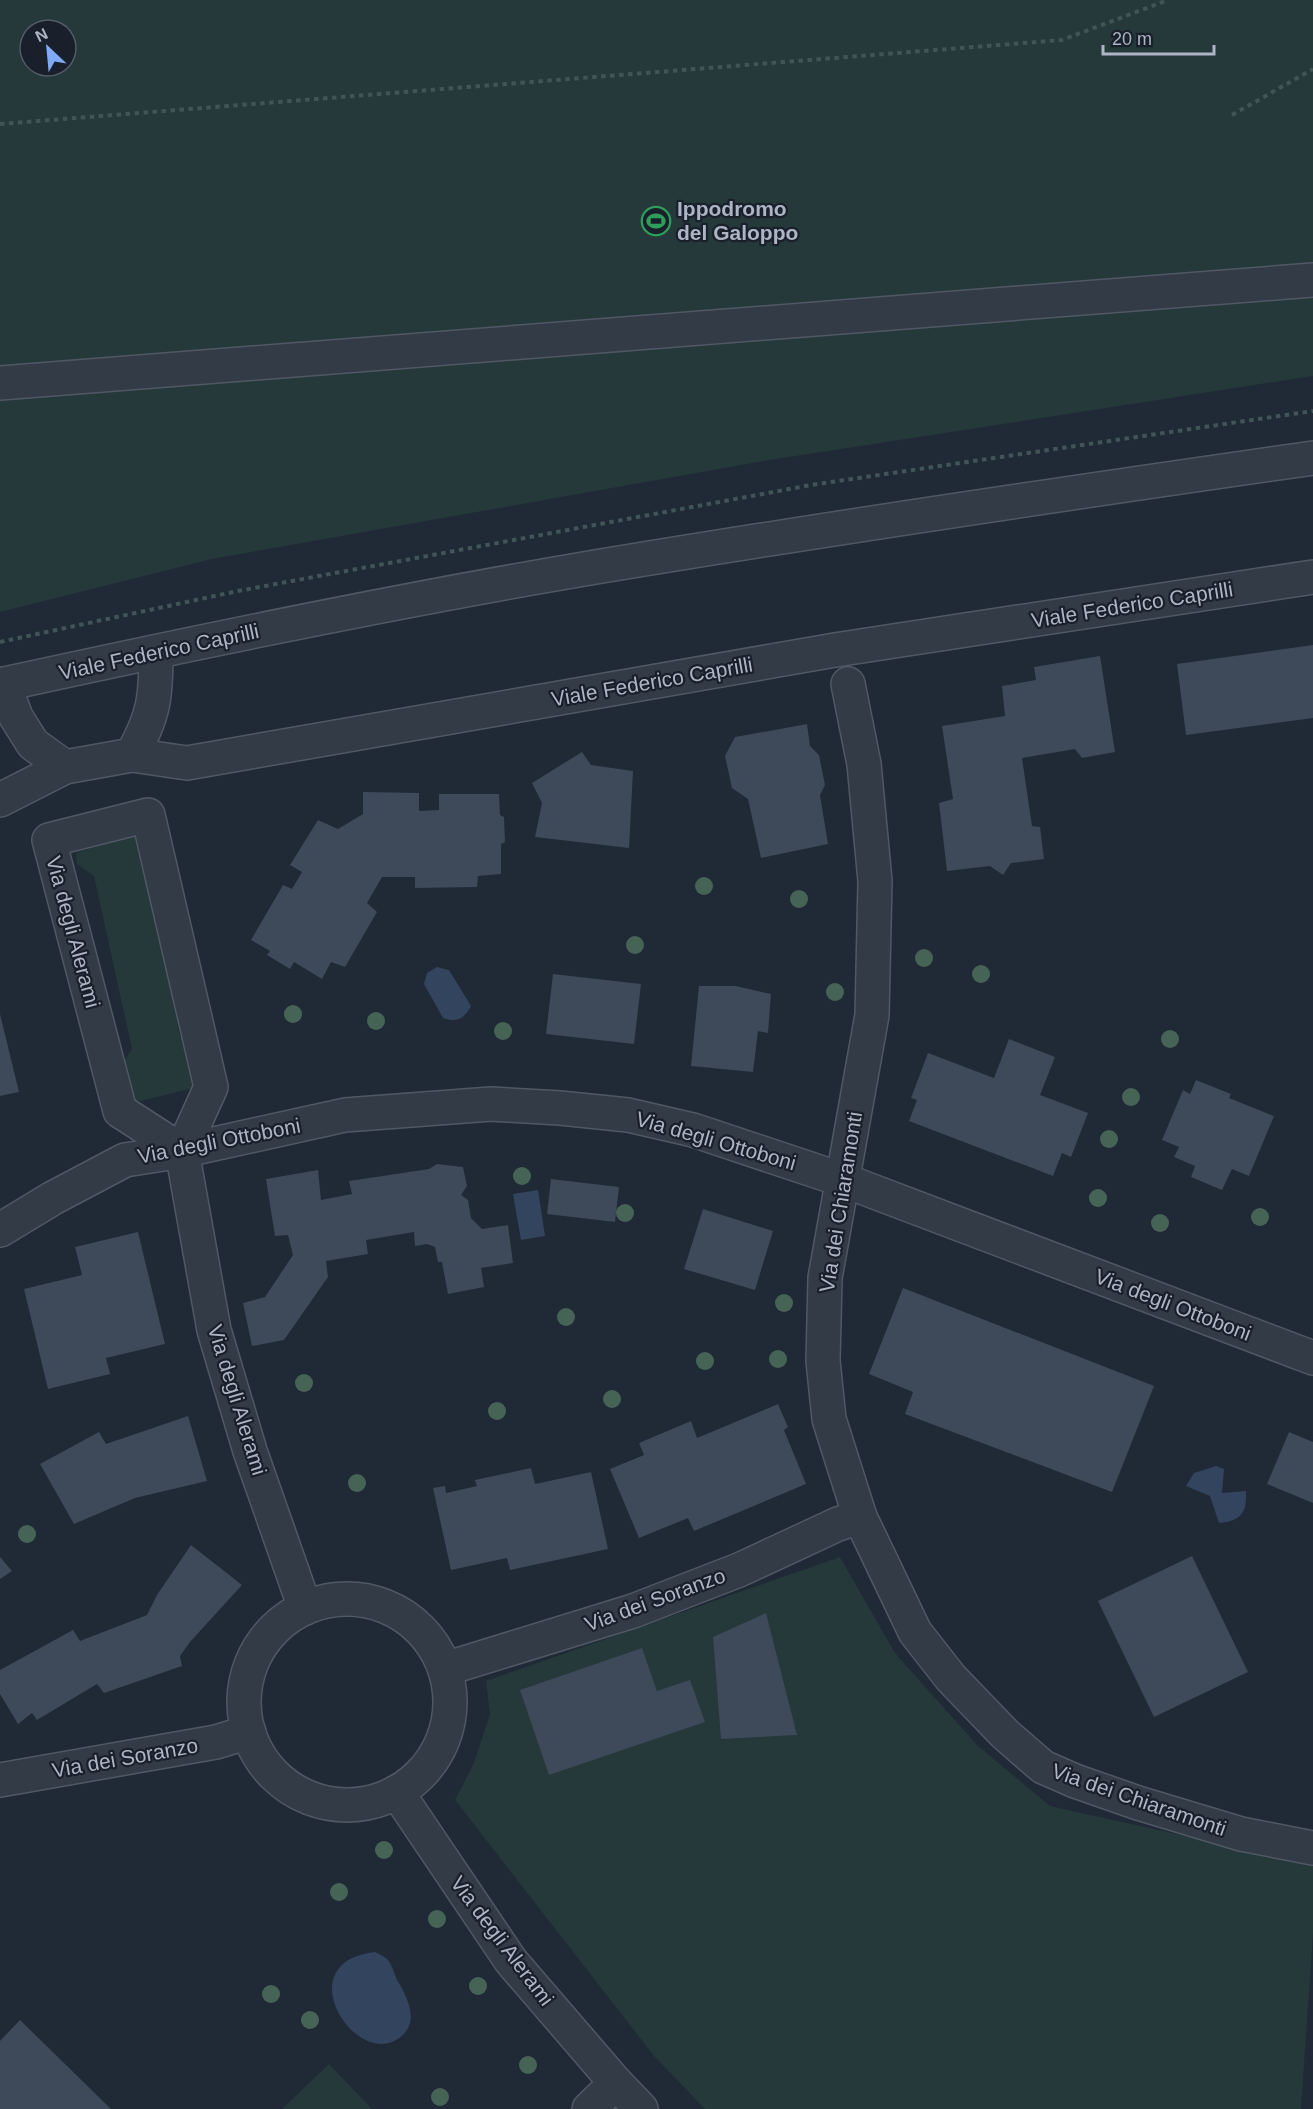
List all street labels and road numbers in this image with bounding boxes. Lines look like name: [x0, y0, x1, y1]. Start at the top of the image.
street label: Viale Federico Caprilli: [1029, 577, 1234, 632]
street label: Viale Federico Caprilli: [57, 619, 261, 684]
street label: Viale Federico Caprilli: [550, 652, 754, 711]
street label: Via degli Alerami: [42, 854, 105, 1010]
street label: Via degli Ottoboni: [633, 1107, 799, 1174]
street label: Via dei Chiaramonti: [815, 1110, 866, 1294]
street label: Via degli Ottoboni: [136, 1113, 302, 1168]
street label: Via degli Ottoboni: [1092, 1264, 1255, 1345]
street label: Via degli Alerami: [204, 1322, 271, 1478]
street label: Via dei Soranzo: [581, 1563, 728, 1636]
street label: Via dei Soranzo: [50, 1733, 200, 1782]
street label: Via dei Chiaramonti: [1049, 1759, 1229, 1840]
street label: Via degli Alerami: [446, 1871, 559, 2010]

